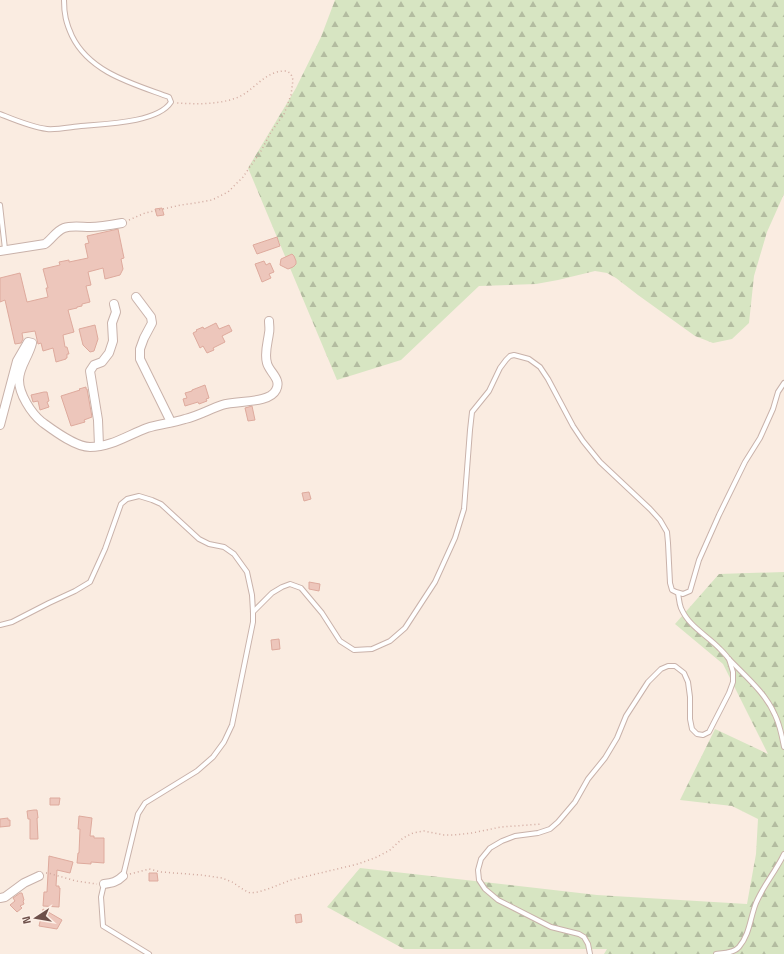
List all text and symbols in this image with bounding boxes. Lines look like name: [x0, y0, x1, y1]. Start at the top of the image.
north arrow: [16, 898, 56, 938]
text: N: [18, 915, 35, 925]

